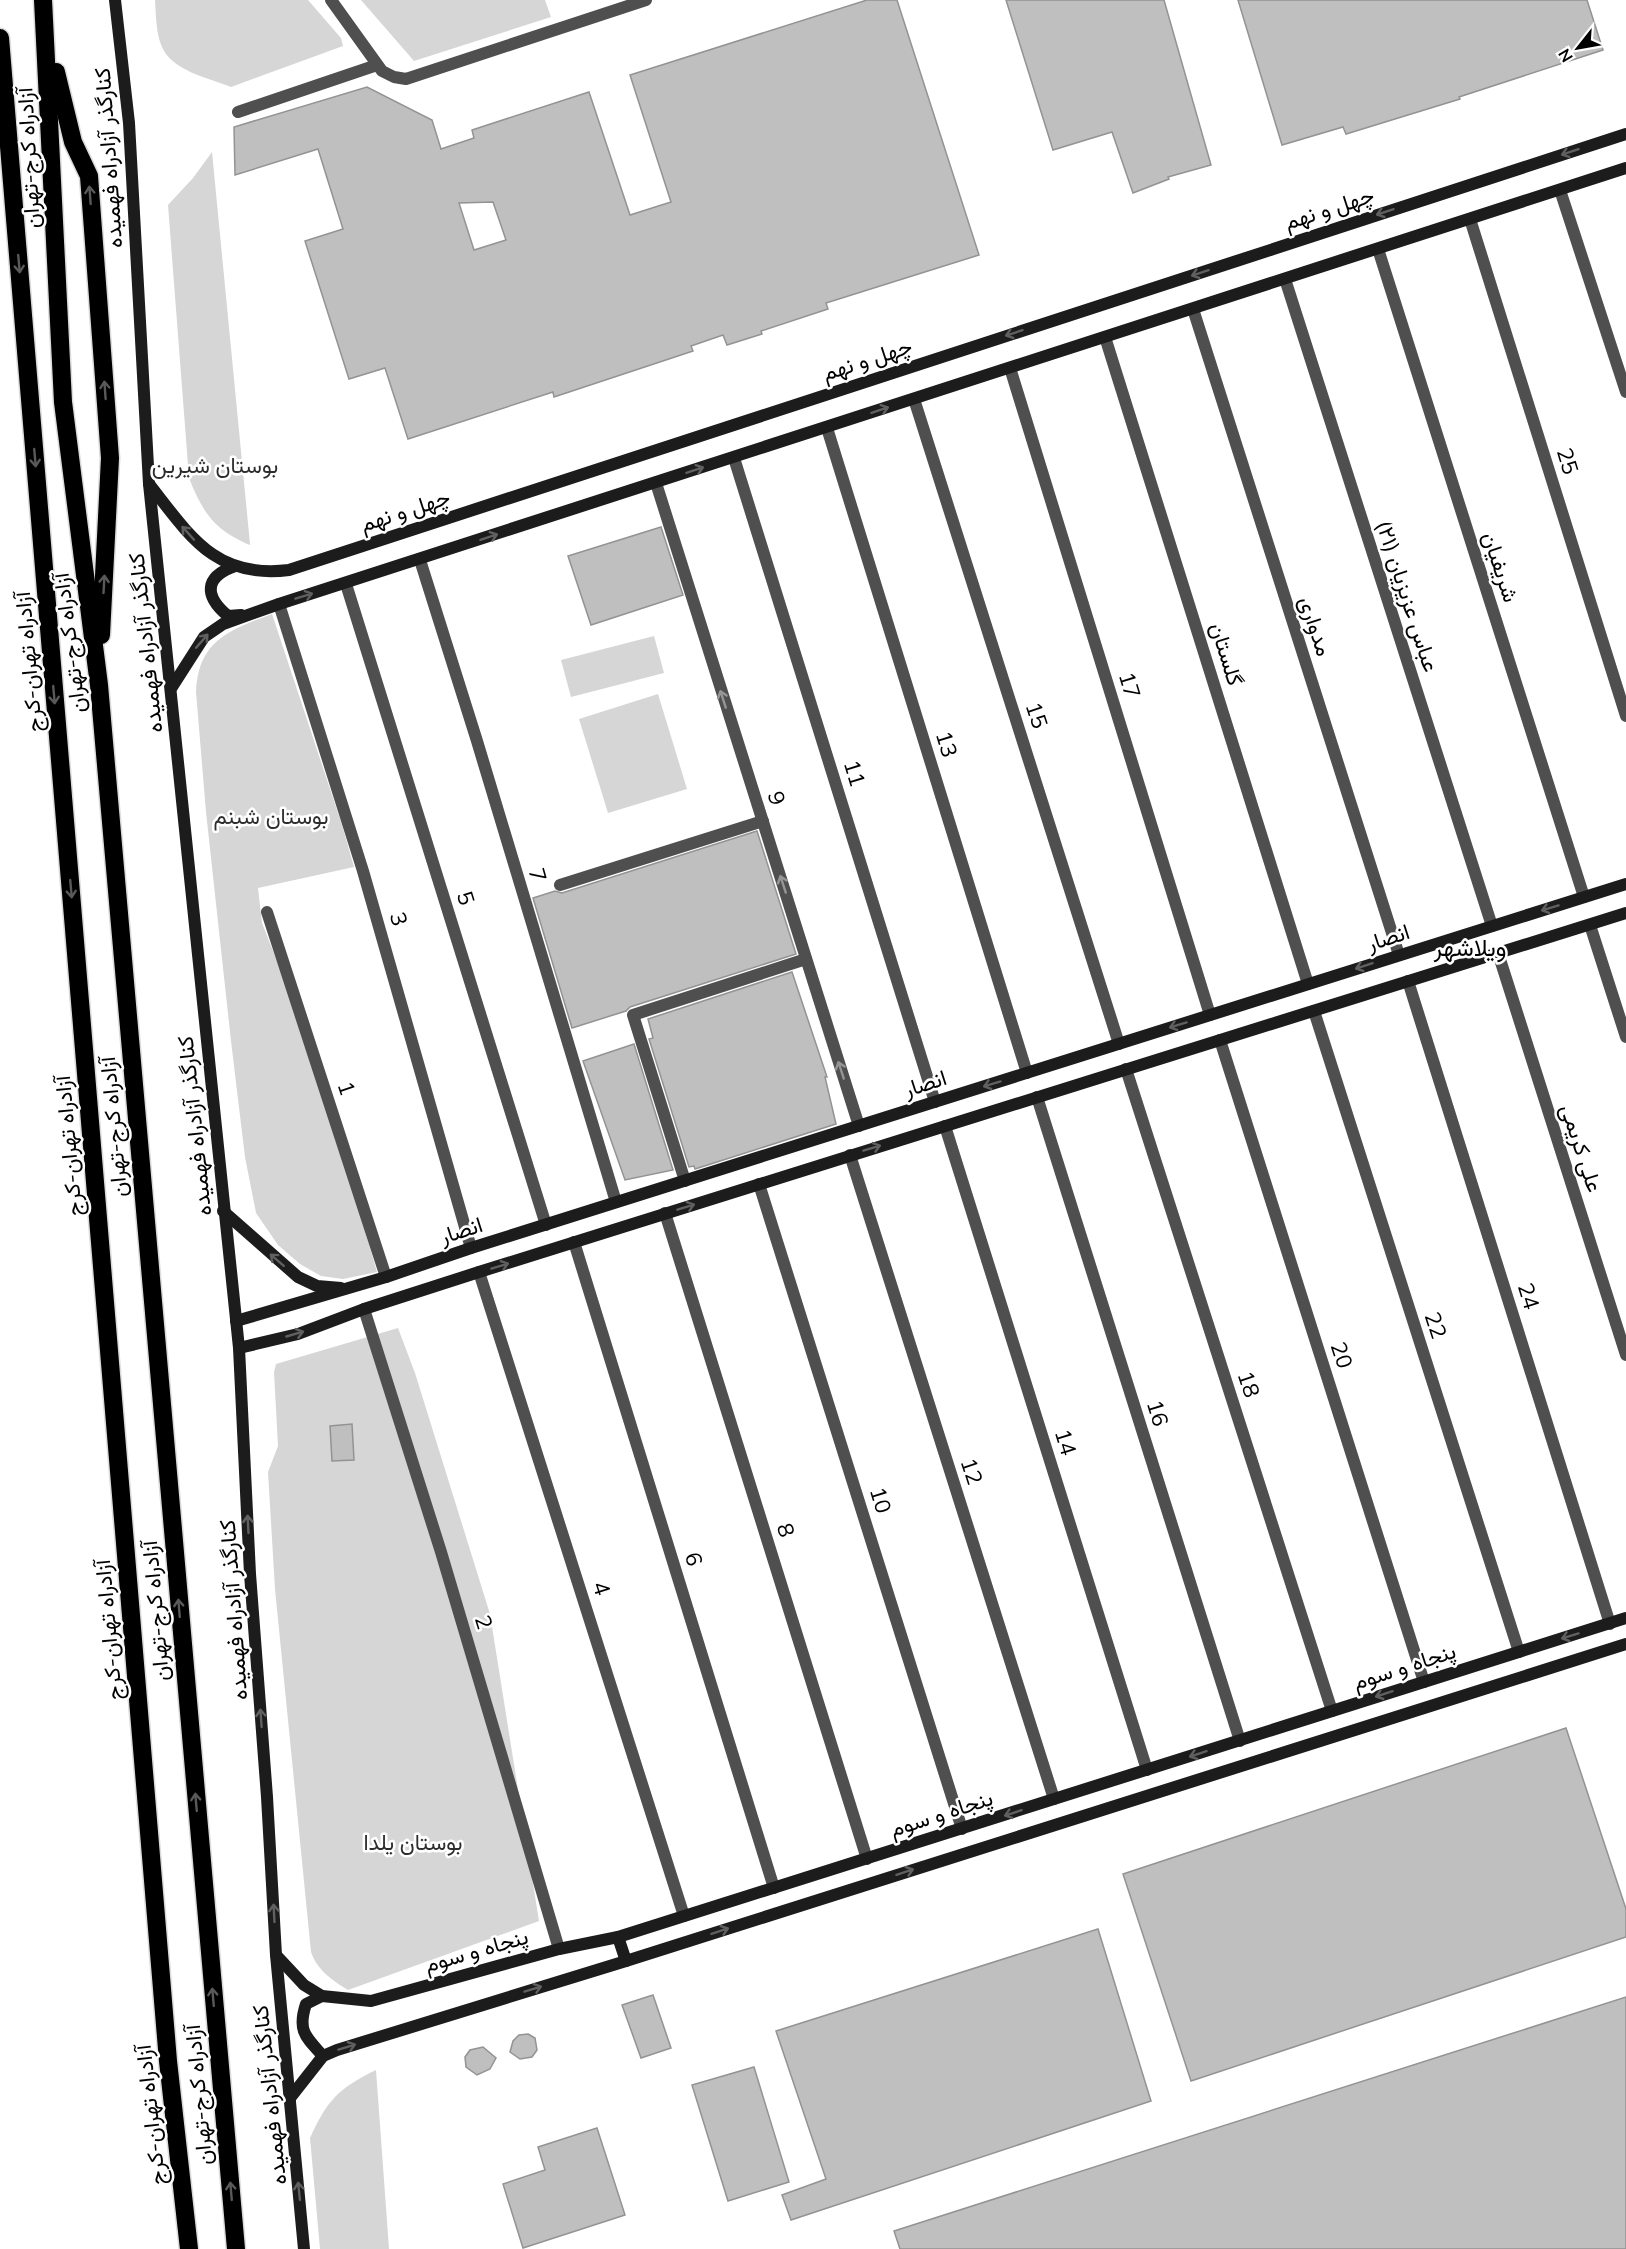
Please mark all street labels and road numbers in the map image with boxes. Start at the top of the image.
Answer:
street label: کنارگذر آزادراه فهمیده [88,67,128,249]
street label: آزادراه کرج-تهران [10,85,47,229]
street label: چهل و نهم [1281,180,1378,237]
street label: چهل و نهم [819,331,916,388]
street label: 25 [1551,444,1585,478]
street label: چهل و نهم [357,482,454,539]
street label: عباس عزیزیان (۲۱) [1370,517,1446,675]
street label: شریفیان [1477,528,1525,606]
street label: کنارگذر آزادراه فهمیده [122,552,168,734]
street label: آزادراه کرج-تهران [46,569,92,715]
street label: آزادراه تهران-کرج [8,589,49,733]
street label: مدواری [1293,592,1339,660]
street label: گلستان [1204,619,1250,689]
street label: 17 [1113,668,1147,702]
street label: 15 [1020,698,1054,732]
street label: 13 [930,727,964,761]
street label: 11 [838,756,872,790]
street label: 9 [762,787,792,809]
street label: 7 [523,865,553,885]
street label: 5 [451,888,481,908]
street label: 3 [384,909,414,929]
street label: انصار [1362,917,1413,957]
street label: کنارگذر آزادراه فهمیده [171,1035,217,1217]
street label: آزادراه کرج-تهران [93,1054,134,1198]
street label: انصار [899,1063,950,1103]
street label: آزادراه تهران-کرج [48,1073,89,1217]
street label: 1 [332,1077,362,1099]
street label: علی کریمی [1555,1100,1609,1196]
street label: انصار [435,1210,486,1250]
street label: 24 [1512,1279,1546,1313]
street label: 22 [1419,1308,1453,1342]
street label: 20 [1325,1338,1359,1372]
street label: 18 [1232,1367,1266,1401]
street label: 16 [1141,1396,1175,1430]
street label: 14 [1049,1425,1083,1459]
street label: 12 [955,1454,989,1488]
street label: 10 [864,1483,898,1517]
street label: کنارگذر آزادراه فهمیده [213,1519,253,1701]
street label: 8 [771,1520,801,1540]
street label: آزادراه کرج-تهران [135,1538,176,1682]
street label: 6 [679,1549,709,1569]
street label: آزادراه تهران-کرج [88,1557,129,1701]
street label: 4 [587,1577,617,1599]
street label: 2 [469,1612,499,1632]
street label: پنجاه و سوم [1349,1636,1459,1697]
street label: پنجاه و سوم [886,1783,996,1844]
street label: پنجاه و سوم [421,1922,531,1979]
street label: کنارگذر آزادراه فهمیده [246,2004,292,2186]
street label: آزادراه کرج-تهران [178,2022,219,2166]
street label: آزادراه تهران-کرج [129,2041,172,2187]

